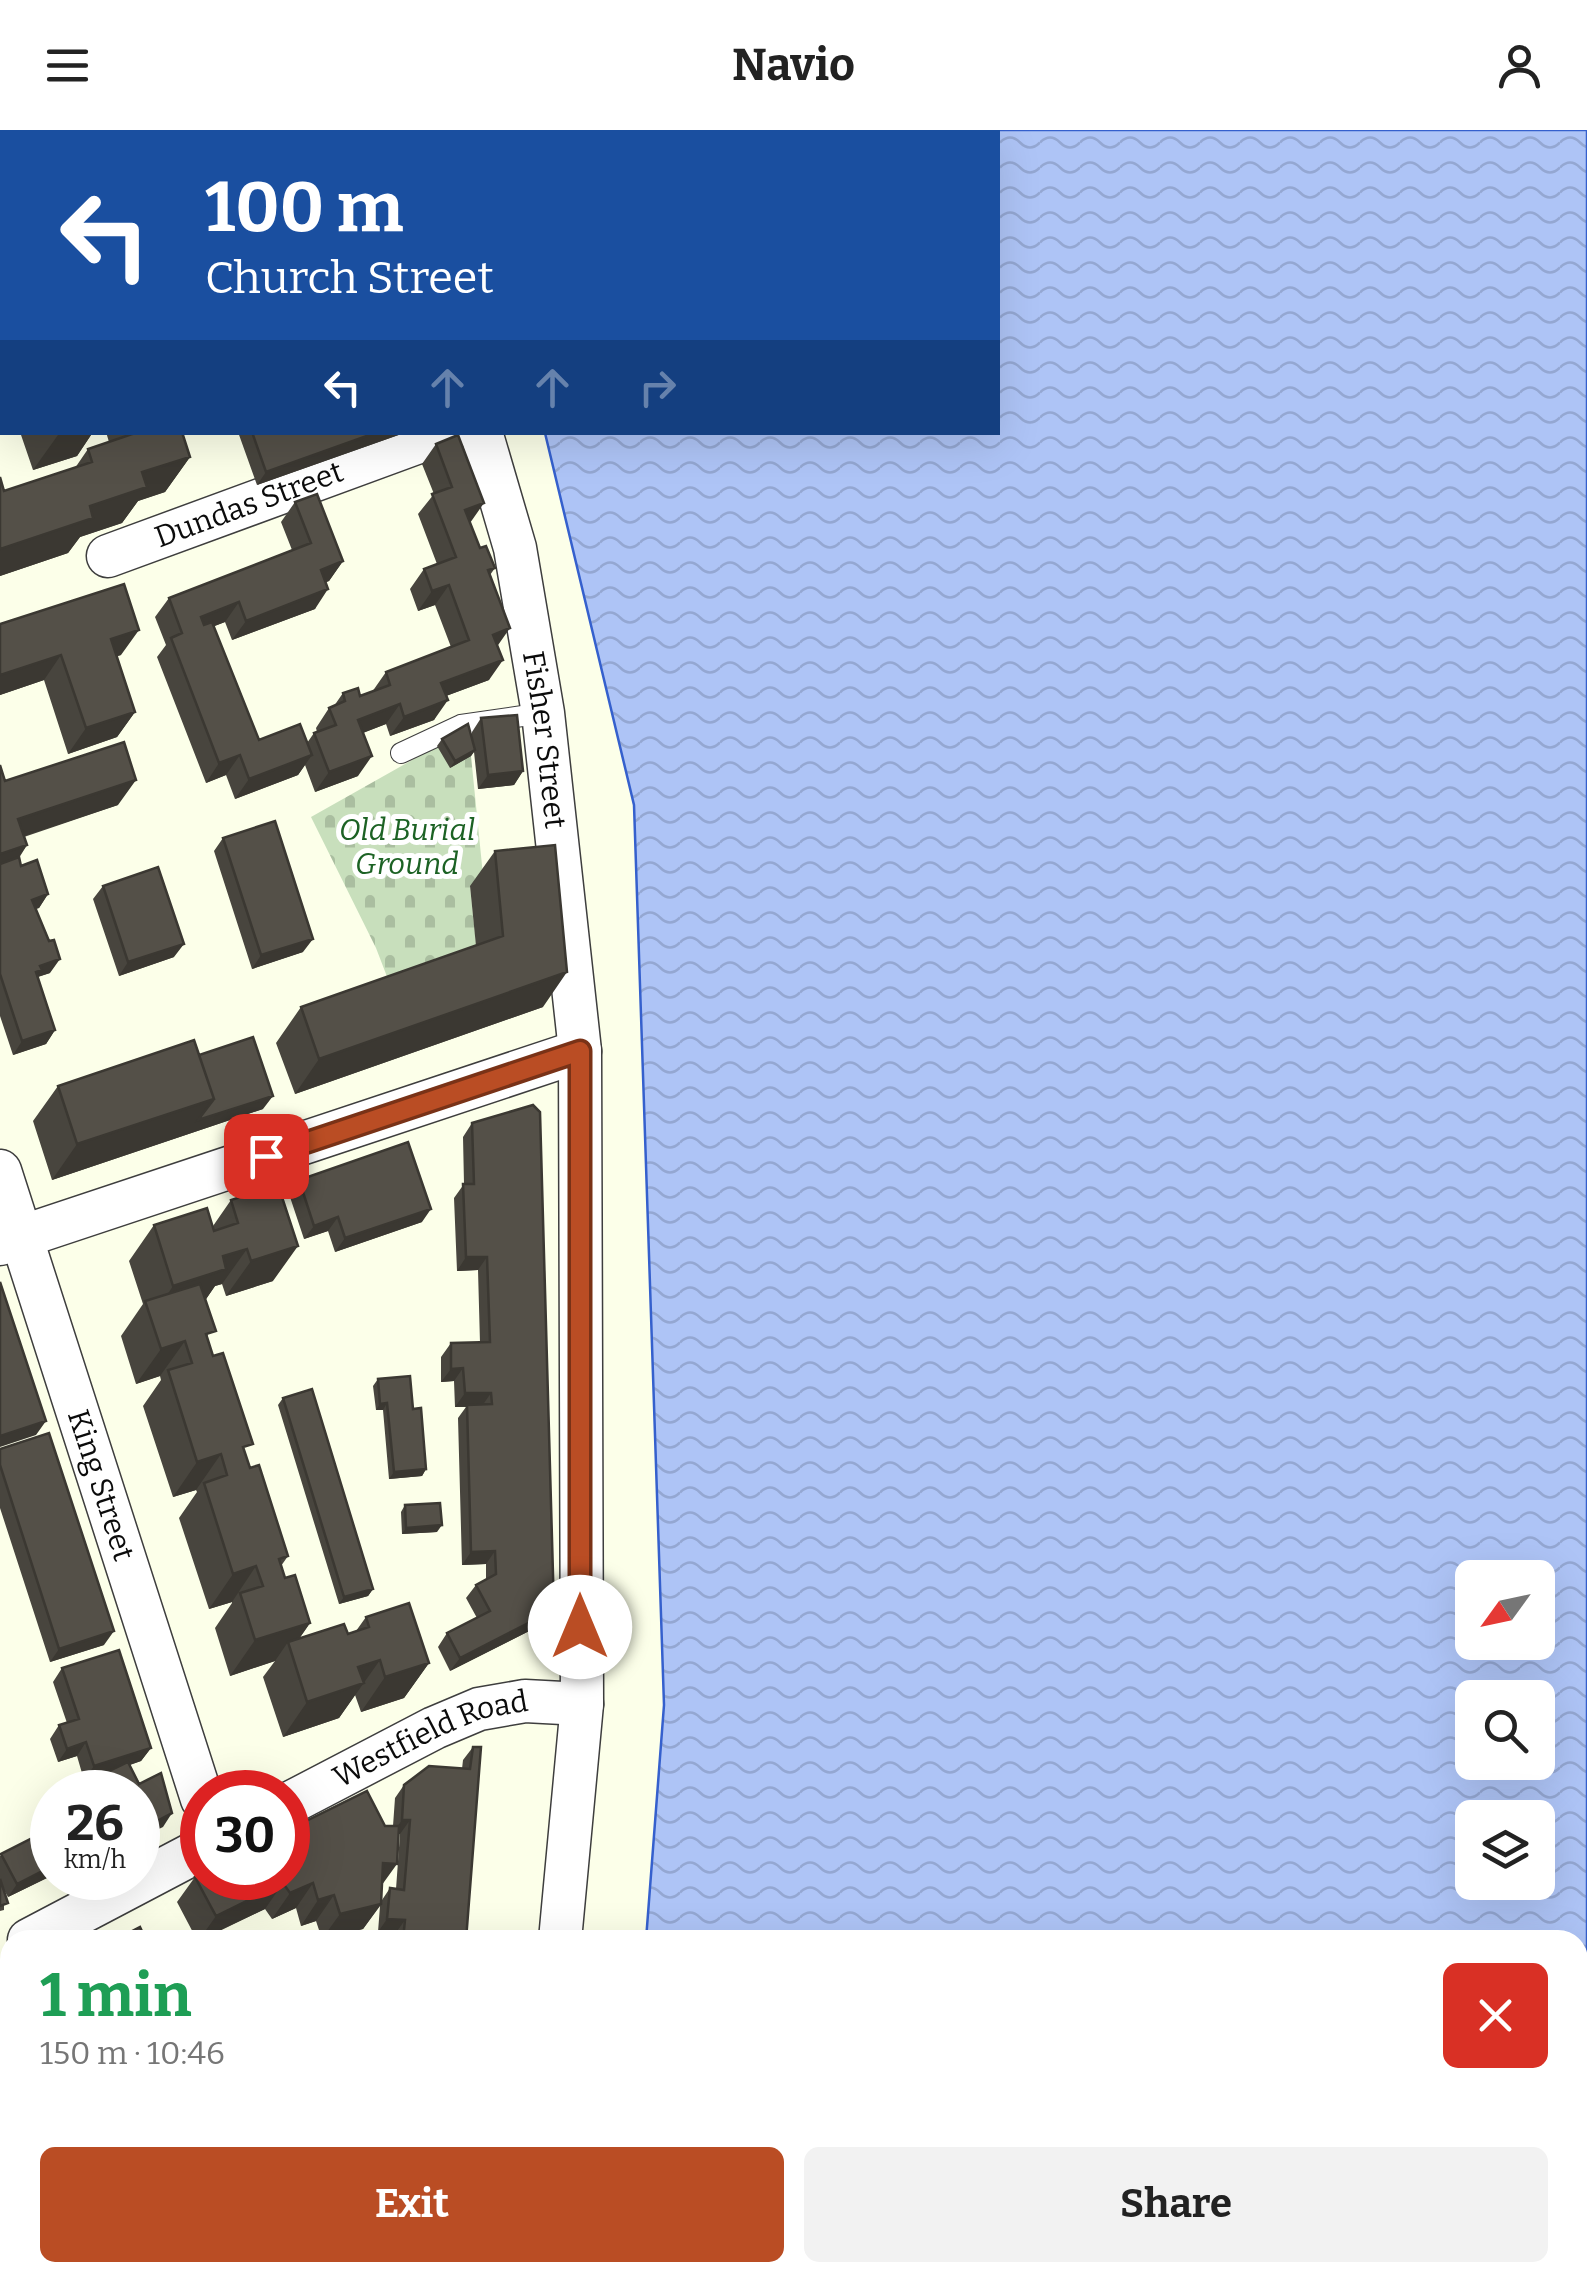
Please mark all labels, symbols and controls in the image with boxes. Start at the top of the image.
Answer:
icon: menu [40,38,95,93]
text: Navio [732,38,855,92]
icon: person [1492,38,1547,93]
text: 100 m [205,166,404,250]
icon: left [40,170,170,300]
text: Church Street [205,251,494,305]
icon: left [315,360,370,415]
icon: ahead [420,360,475,415]
icon: ahead [525,360,580,415]
icon: right [630,360,685,415]
street label: Dundas Street [150,453,348,555]
street label: Fisher Street [515,648,574,831]
park label: Old Burial Ground [339,812,475,882]
pin [224,1114,309,1199]
icon: arrive [239,1129,294,1184]
street label: King Street [60,1405,142,1565]
north arrow [1455,1560,1555,1660]
map controls [1455,1560,1555,1900]
position arrow [528,1575,632,1679]
button: search [1455,1680,1555,1780]
street label: Westfield Road [327,1683,531,1795]
speed limit sign: 30 [180,1770,310,1900]
text: 26 [66,1793,124,1853]
button: layers [1455,1800,1555,1900]
text: km/h [64,1845,126,1875]
text: 1 min [40,1960,192,2032]
button: close [1443,1963,1548,2068]
text: 150 m · 10:46 [40,2034,225,2072]
button: Exit [40,2147,784,2262]
button: Share [804,2147,1548,2262]

